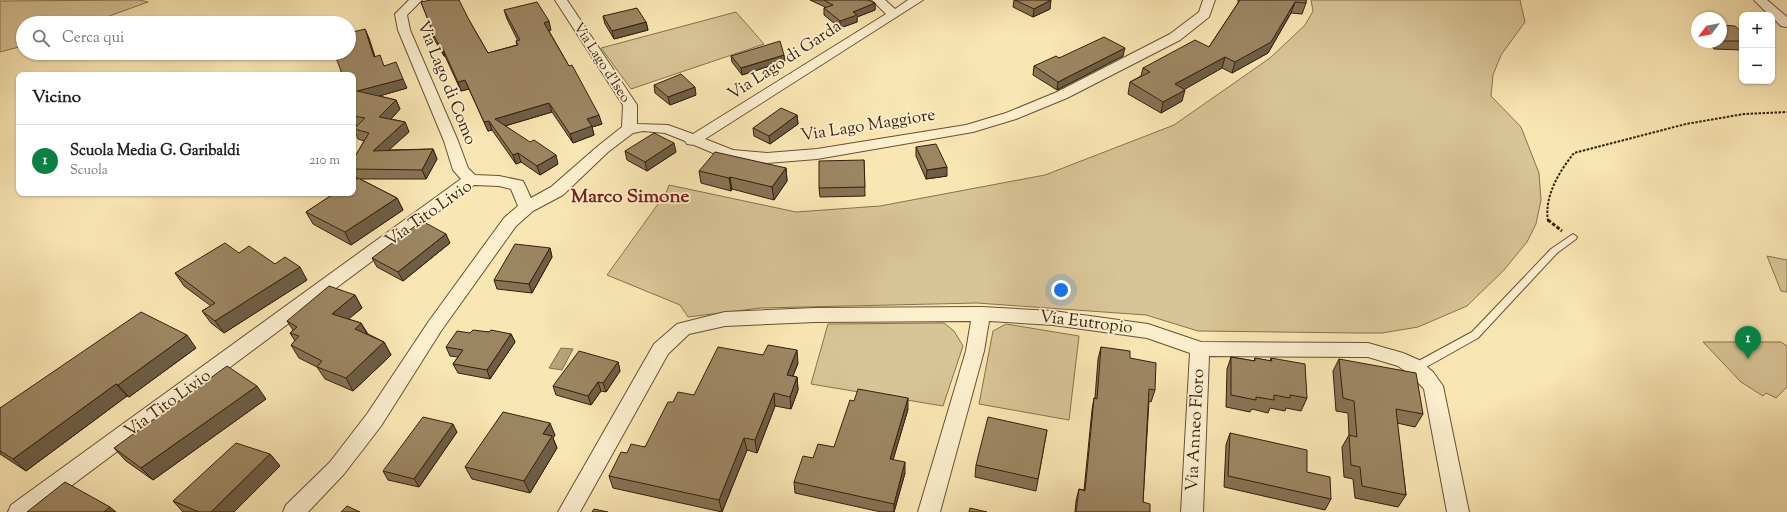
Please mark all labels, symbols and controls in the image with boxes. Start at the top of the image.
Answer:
north arrow [1691,12,1727,48]
map controls [1739,12,1775,84]
button: + [1739,12,1775,48]
street label: Via Lago di Garda [723,15,847,107]
search box [16,16,356,60]
street label: Via Lago di Como [410,17,482,149]
street label: Via Lago d'Iseo [568,19,635,107]
icon: search [30,27,52,49]
text: Cerca qui [62,28,124,49]
button: − [1739,48,1775,84]
text: Vicino [32,86,81,110]
street label: Via Lago Maggiore [799,103,937,148]
text: Scuola Media G. Garibaldi [70,141,240,162]
text: 1 [43,152,47,170]
text: 210 m [309,152,340,170]
text: Scuola [70,162,108,180]
street label: Via Tito Livio [381,175,477,253]
district label: Marco Simone [571,184,689,211]
your location [1051,280,1071,300]
street label: Via Eutropio [1038,305,1134,341]
pin: 1 [1735,326,1761,359]
street label: Via Tito Livio [120,364,216,444]
street label: Via Anneo Floro [1181,368,1211,492]

